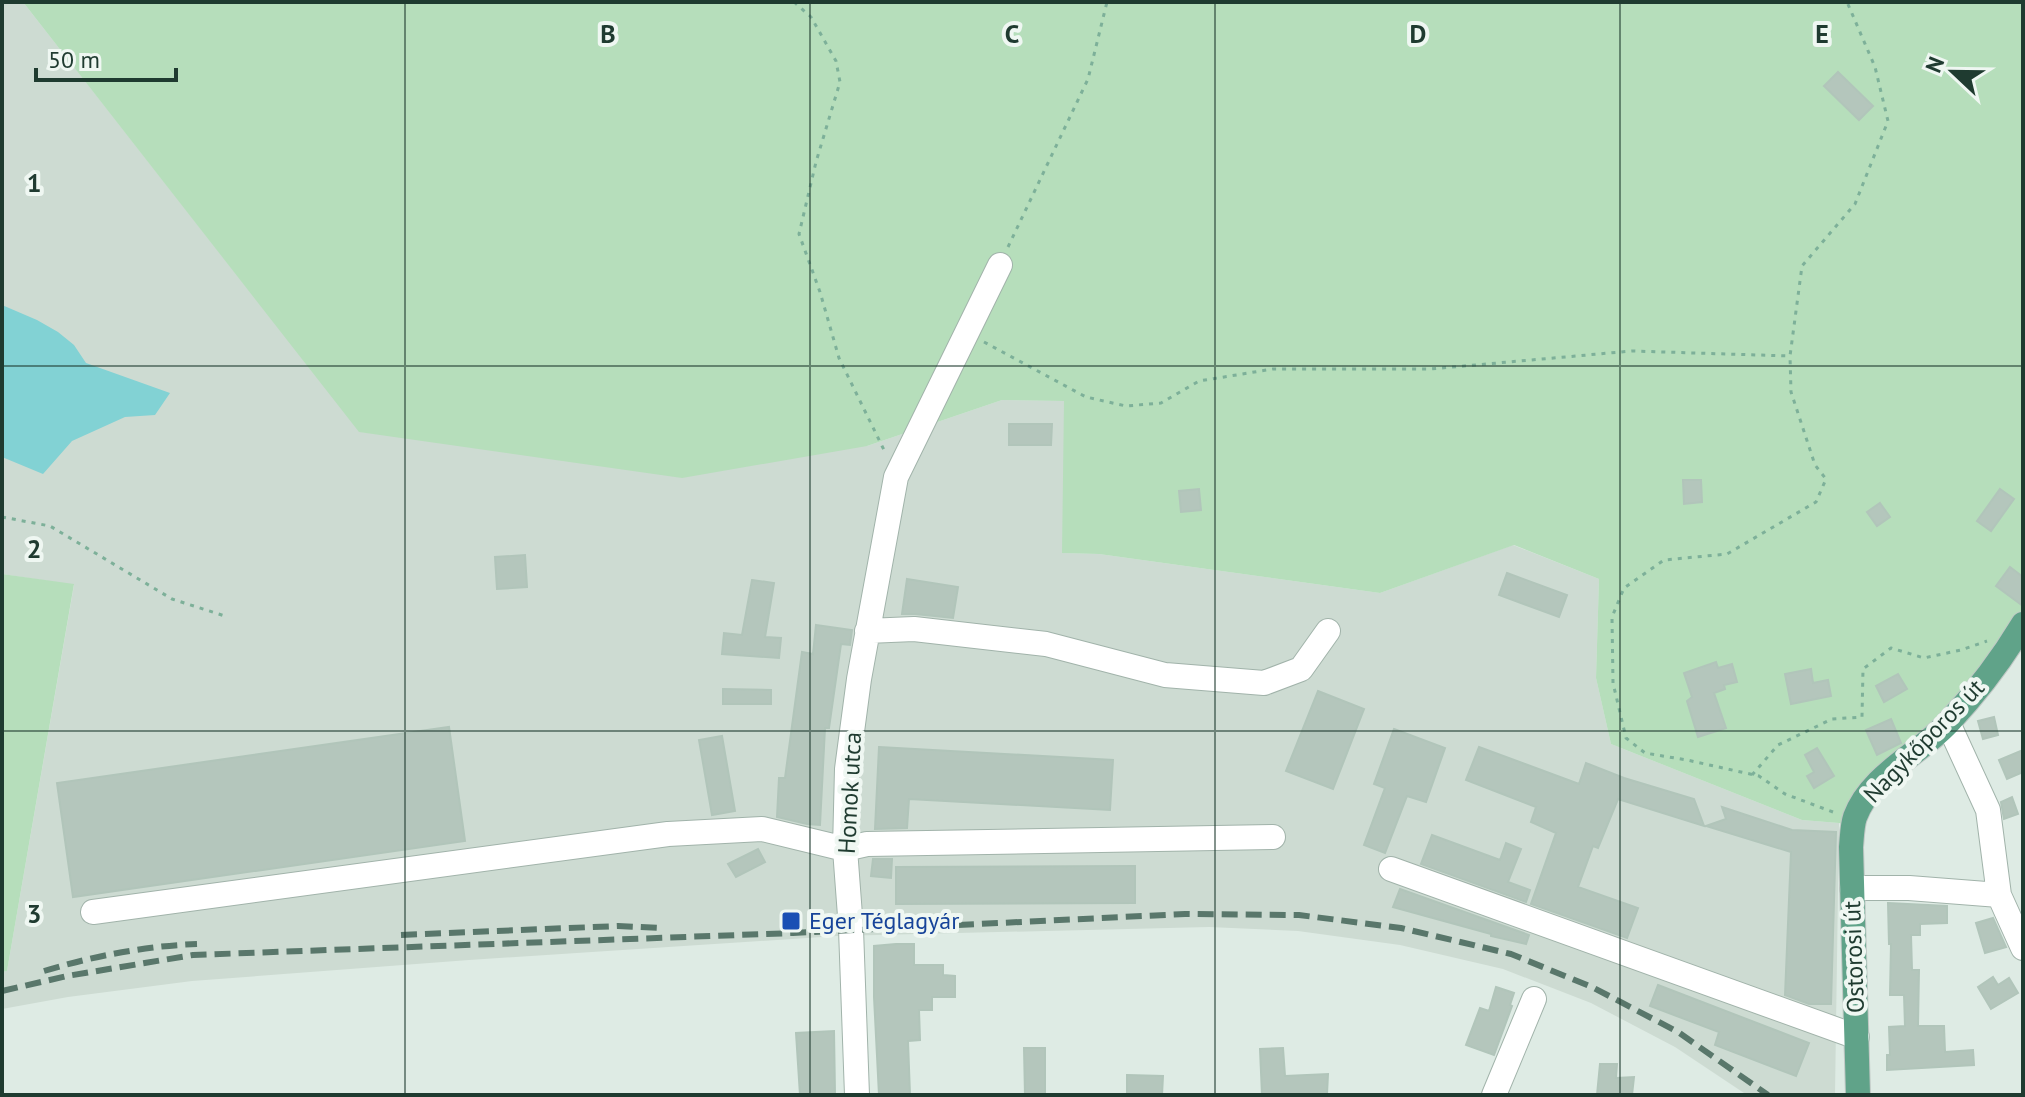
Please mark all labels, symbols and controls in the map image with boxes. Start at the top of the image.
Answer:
text: B [600,17,616,50]
text: C [1005,17,1019,50]
text: D [1410,17,1426,50]
text: E [1815,17,1829,50]
scale bar [36,32,176,82]
north arrow [1913,32,1993,112]
text: 50 m [48,44,100,75]
text: N [1919,53,1950,76]
text: 1 [27,166,41,199]
text: 2 [27,532,41,565]
street label: Nagykőporos út [1857,672,1991,809]
street label: Homok utca [831,731,868,855]
text: 3 [27,897,41,930]
street label: Ostorosi út [1836,900,1871,1014]
place label: Eger Téglagyár [809,905,959,936]
marker: Eger Téglagyár [780,910,802,932]

